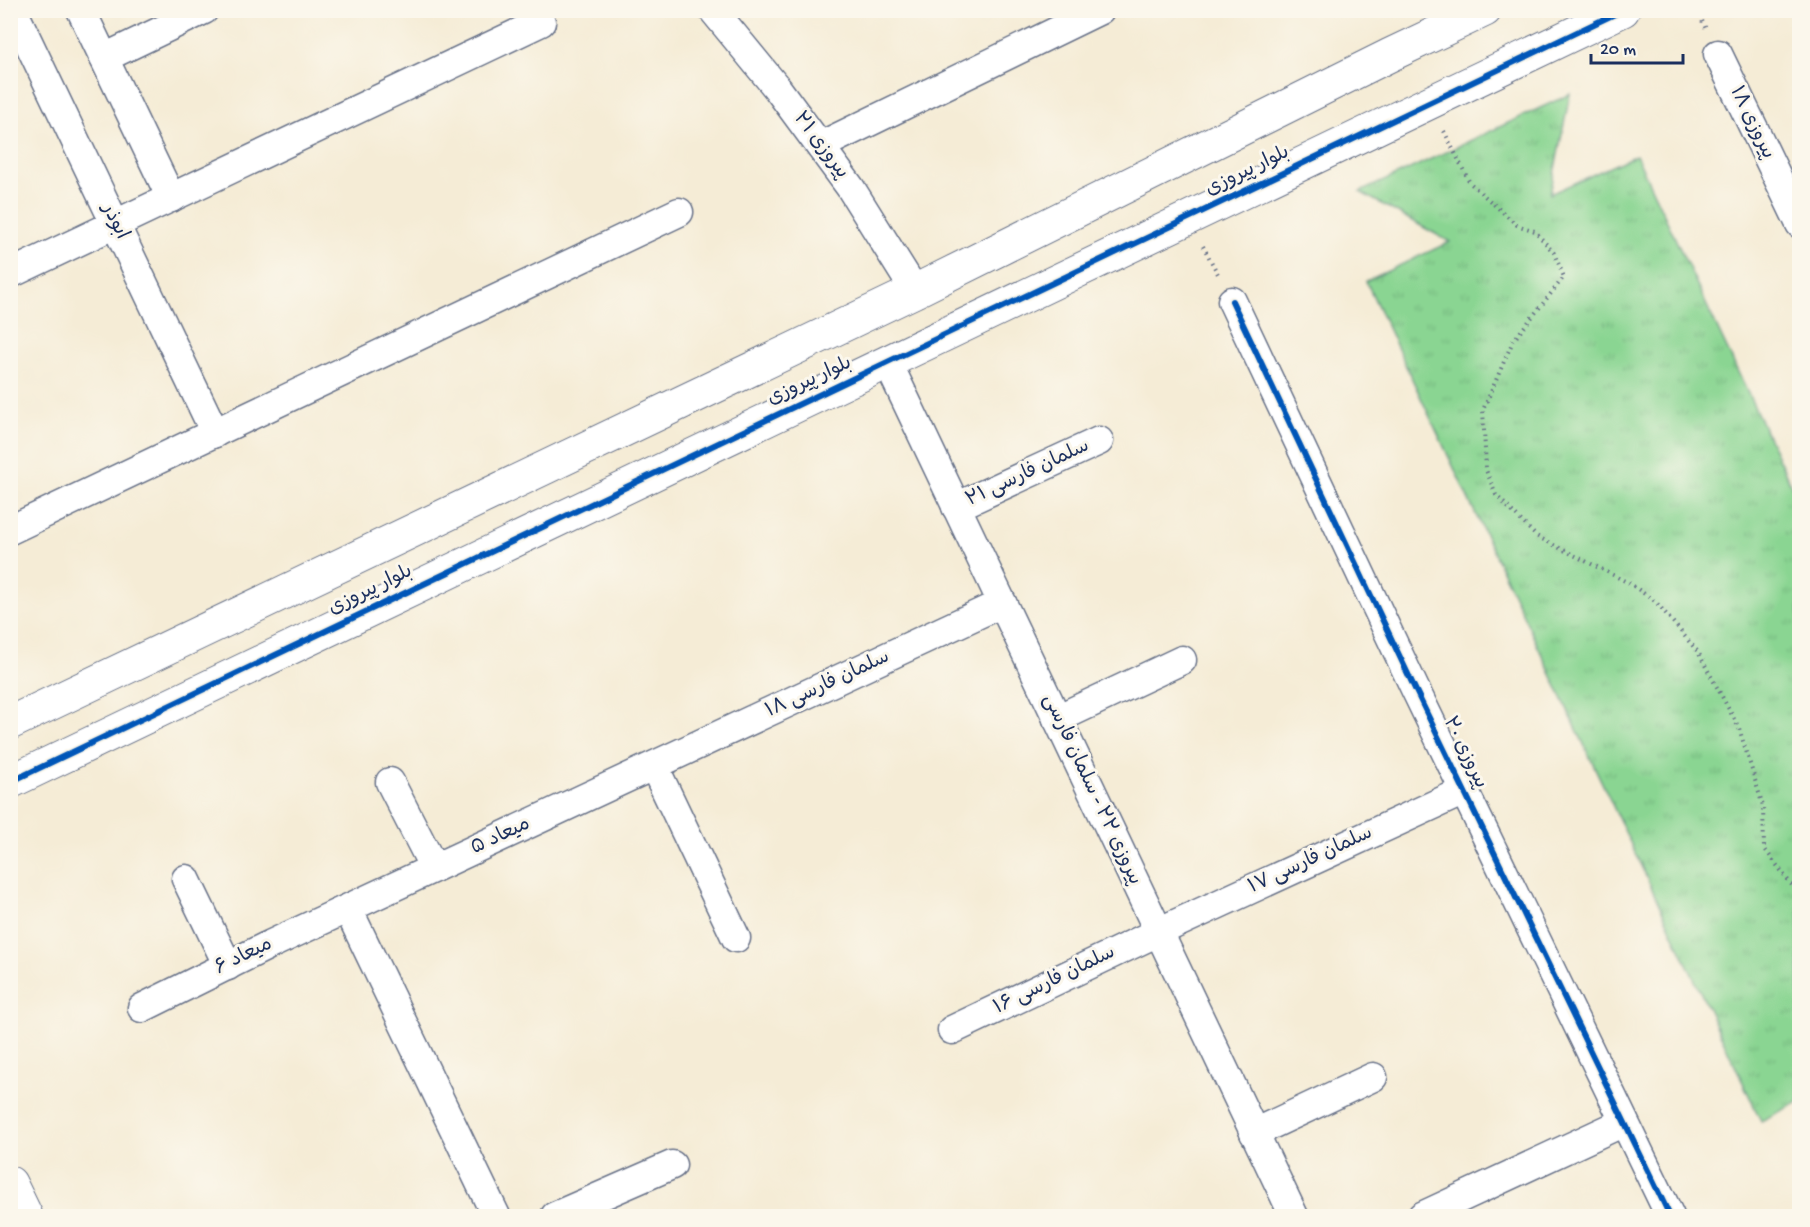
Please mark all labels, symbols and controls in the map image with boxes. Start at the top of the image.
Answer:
scale bar [1591,27,1682,65]
text: 20 m [1600,40,1636,61]
street label: پیروزی ۱۸ [1724,83,1778,163]
street label: پیروزی ۲۱ [787,108,853,184]
street label: بلوار پیروزی [1202,141,1294,202]
street label: ابوذر [95,198,133,244]
street label: بلوار پیروزی [764,352,856,412]
street label: سلمان فارسی ۲۱ [962,434,1093,513]
street label: بلوار پیروزی [325,560,417,621]
street label: سلمان فارسی ۱۸ [762,645,894,724]
street label: پیروزی ۲۲ - سلمان فارسی [1037,690,1146,889]
street label: پیروزی ۲۰ [1437,713,1491,793]
street label: میعاد ۵ [467,812,534,861]
street label: سلمان فارسی ۱۷ [1245,821,1377,900]
street label: میعاد ۶ [211,932,276,981]
street label: سلمان فارسی ۱۶ [990,941,1120,1020]

